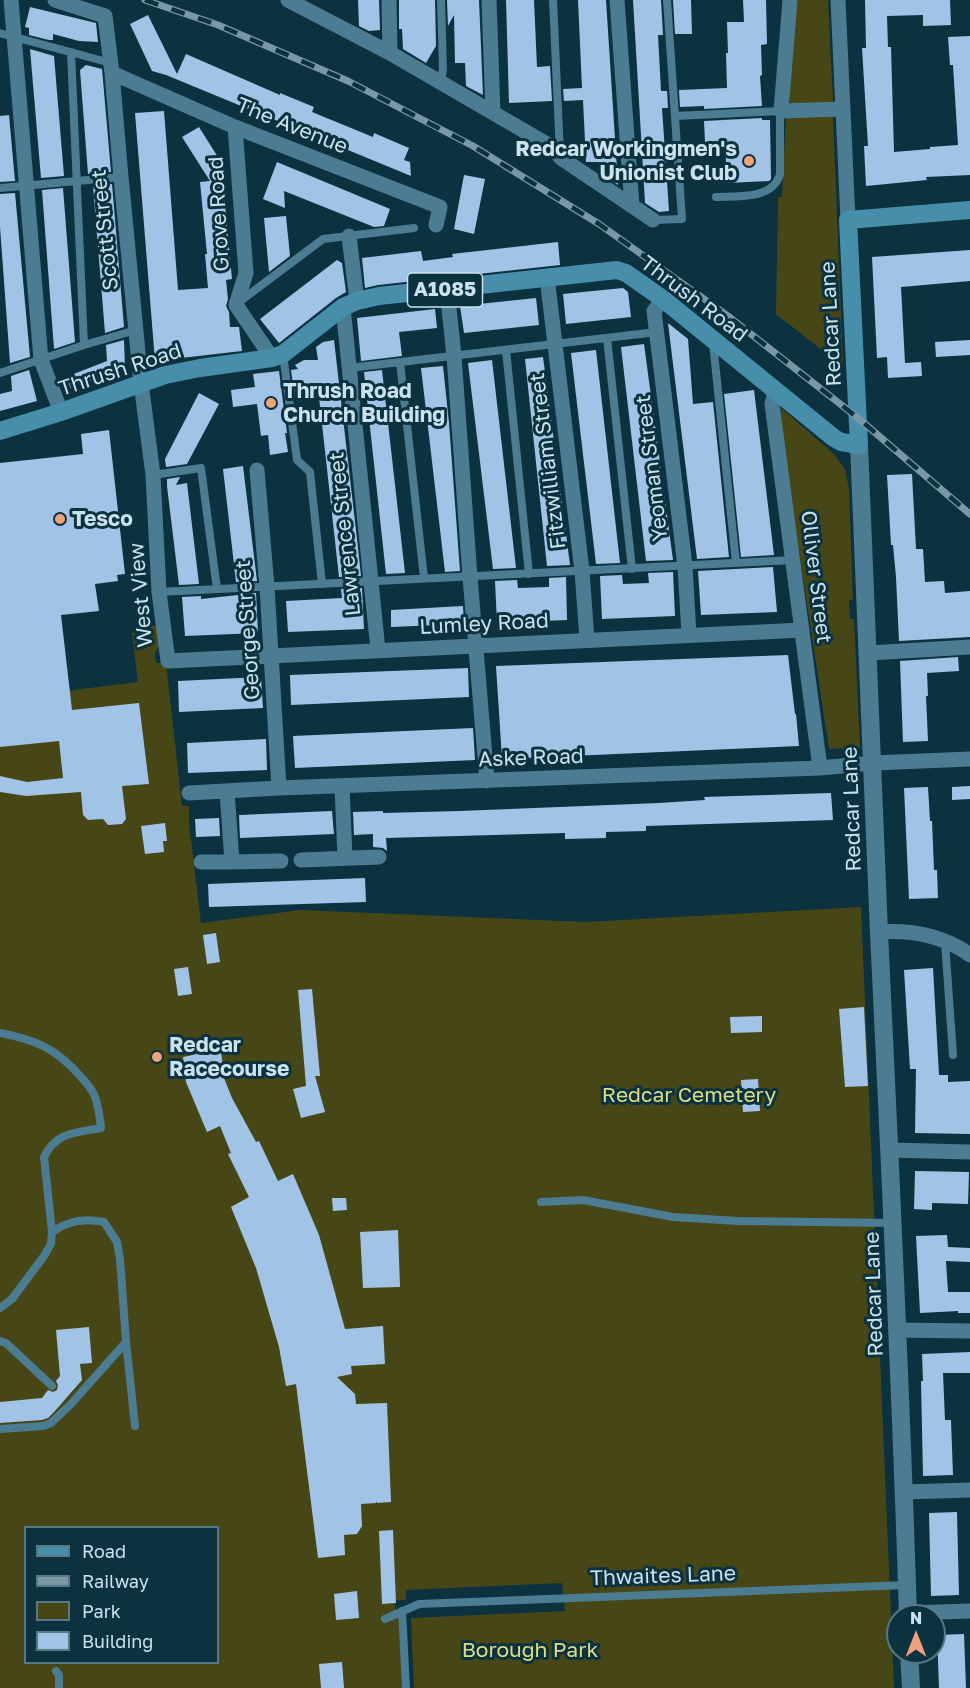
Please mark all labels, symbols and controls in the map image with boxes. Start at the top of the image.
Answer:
street label: The Avenue [233,92,351,160]
place label: Redcar Workingmen's Unionist Club [515,136,737,186]
marker: Redcar Workingmen's Unionist Club [742,154,756,168]
street label: Grove Road [203,156,235,272]
street label: Scott Street [86,168,124,292]
street label: Thrush Road [635,251,753,347]
street label: Redcar Lane [815,261,847,387]
road number: A1085 [408,273,482,307]
street label: Thrush Road [55,338,185,402]
street label: Fitzwilliam Street [525,371,571,551]
place label: Thrush Road Church Building [283,378,445,428]
street label: Yeoman Street [631,393,673,543]
marker: Thrush Road Church Building [264,396,278,410]
street label: Lawrence Street [324,451,366,617]
place label: Tesco [72,506,133,532]
street label: Olliver Street [795,509,837,645]
marker: Tesco [53,512,67,526]
street label: West View [124,542,158,648]
street label: George Street [231,559,265,701]
street label: Lumley Road [419,608,549,640]
street label: Aske Road [478,744,584,772]
street label: Redcar Lane [837,746,867,872]
place label: Redcar Racecourse [169,1032,289,1082]
marker: Redcar Racecourse [150,1050,164,1064]
park label: Redcar Cemetery [602,1082,776,1108]
street label: Redcar Lane [859,1231,889,1357]
legend [24,1526,219,1664]
text: Road [82,1540,126,1562]
street label: Thwaites Lane [590,1561,736,1591]
text: Railway [82,1570,149,1592]
text: Park [82,1600,121,1622]
north arrow [886,1604,946,1664]
text: N [910,1608,922,1628]
text: Building [82,1630,153,1652]
park label: Borough Park [462,1637,598,1663]

